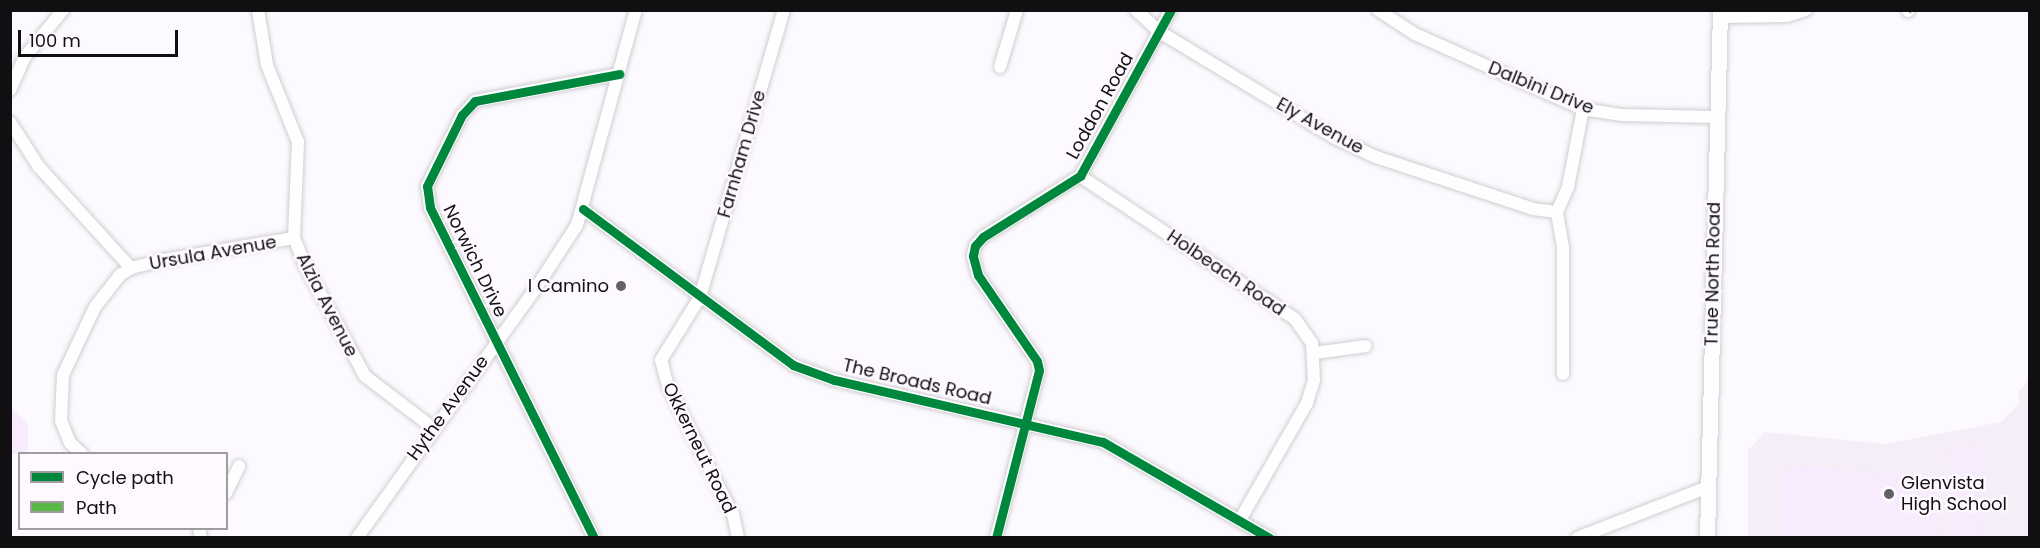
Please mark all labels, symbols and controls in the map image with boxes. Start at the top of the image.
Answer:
scale bar [21,18,182,56]
text: 100 m [29,28,81,53]
street label: Loddon Road [1062,49,1138,163]
street label: Dalbini Drive [1485,57,1597,119]
street label: Farnham Drive [713,88,771,220]
street label: Ely Avenue [1273,93,1367,159]
street label: Norwich Drive [438,201,512,321]
street label: True North Road [1701,202,1725,346]
street label: Holbeach Road [1163,225,1289,321]
street label: Ursula Avenue [148,231,278,275]
street label: Alzia Avenue [292,249,362,361]
place label: I Camino [528,275,609,297]
marker: I Camino [614,279,628,293]
street label: Hythe Avenue [403,351,493,465]
street label: The Broads Road [841,354,993,410]
street label: Okkerneut Road [658,379,740,517]
legend [18,452,228,530]
text: Cycle path [76,465,174,490]
place label: Glenvista High School [1901,473,2007,516]
marker: Glenvista High School [1882,487,1896,501]
text: Path [76,495,117,520]

